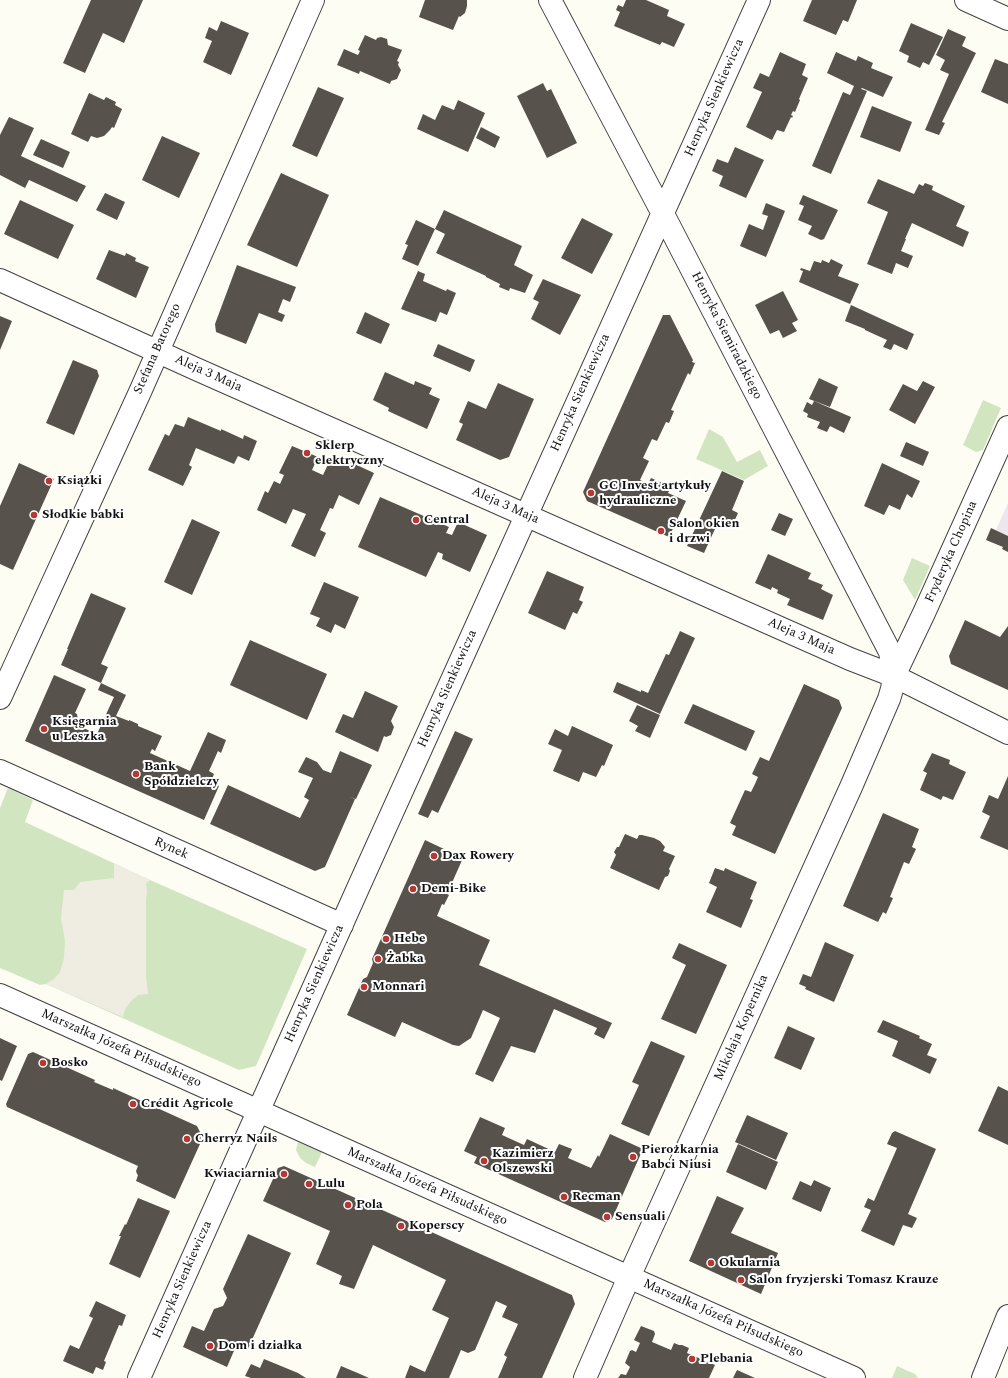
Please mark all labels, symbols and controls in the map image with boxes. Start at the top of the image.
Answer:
street label: Henryka Sienkiewicza [682,37,748,159]
street label: Henryka Siemiradzkiego [687,270,765,402]
street label: Stefana Batorego [131,301,185,397]
street label: Henryka Sienkiewicza [548,332,614,454]
street label: Aleja 3 Maja [172,352,244,396]
place label: Sklerp elektryczny [315,438,384,469]
marker: Sklerp elektryczny [302,448,312,458]
place label: Książki [57,473,102,489]
marker: Książki [44,476,54,486]
place label: GC Invest artykuły hydrauliczne [599,478,711,509]
street label: Aleja 3 Maja [469,484,541,528]
marker: GC Invest artykuły hydrauliczne [586,488,596,498]
street label: Fryderyka Chopina [923,499,981,605]
place label: Słodkie babki [42,507,124,523]
marker: Słodkie babki [29,510,39,520]
place label: Central [424,512,469,528]
marker: Central [411,515,421,525]
place label: Salon okien i drzwi [669,516,739,547]
marker: Salon okien i drzwi [656,526,666,536]
street label: Aleja 3 Maja [765,615,837,659]
street label: Henryka Sienkiewicza [415,628,481,750]
place label: Księgarnia u Leszka [52,714,117,745]
marker: Księgarnia u Leszka [39,724,49,734]
place label: Bank Spółdzielczy [144,759,219,790]
marker: Bank Spółdzielczy [131,769,141,779]
street label: Rynek [151,835,191,863]
place label: Dax Rowery [442,848,514,864]
marker: Dax Rowery [429,851,439,861]
place label: Demi-Bike [421,881,486,897]
marker: Demi-Bike [408,884,418,894]
street label: Henryka Sienkiewicza [282,923,348,1045]
place label: Hebe [394,931,425,947]
marker: Hebe [381,934,391,944]
place label: Żabka [386,951,424,967]
marker: Żabka [373,954,383,964]
street label: Mikołaja Kopernika [712,973,772,1083]
place label: Monnari [372,979,425,995]
marker: Monnari [359,982,369,992]
street label: Marszałka Józefa Piłsudskiego [38,1006,204,1092]
place label: Bosko [51,1055,88,1071]
marker: Bosko [38,1058,48,1068]
place label: Crédit Agricole [141,1096,233,1112]
marker: Crédit Agricole [128,1099,138,1109]
place label: Cherryz Nails [195,1131,277,1147]
marker: Cherryz Nails [182,1134,192,1144]
place label: Pierożkarnia Babci Niusi [641,1142,719,1173]
street label: Marszałka Józefa Piłsudskiego [344,1144,510,1230]
place label: Kazimierz Olszewski [492,1146,554,1177]
marker: Pierożkarnia Babci Niusi [628,1152,638,1162]
marker: Kazimierz Olszewski [479,1156,489,1166]
place label: Kwiaciarnia [204,1166,276,1182]
marker: Kwiaciarnia [279,1169,289,1179]
place label: Lulu [317,1176,345,1192]
marker: Lulu [304,1179,314,1189]
place label: Recman [572,1189,621,1205]
marker: Recman [559,1192,569,1202]
place label: Pola [356,1197,383,1213]
marker: Pola [343,1200,353,1210]
place label: Sensuali [615,1209,666,1225]
marker: Sensuali [602,1212,612,1222]
place label: Koperscy [409,1218,464,1234]
street label: Henryka Sienkiewicza [150,1219,216,1341]
marker: Koperscy [396,1221,406,1231]
place label: Okularnia [719,1255,780,1271]
marker: Okularnia [706,1258,716,1268]
place label: Salon fryzjerski Tomasz Krauze [749,1272,939,1288]
marker: Salon fryzjerski Tomasz Krauze [736,1275,746,1285]
street label: Marszałka Józefa Piłsudskiego [640,1276,806,1362]
place label: Dom i działka [218,1338,302,1354]
marker: Dom i działka [205,1341,215,1351]
place label: Plebania [700,1351,753,1367]
marker: Plebania [687,1354,697,1364]

